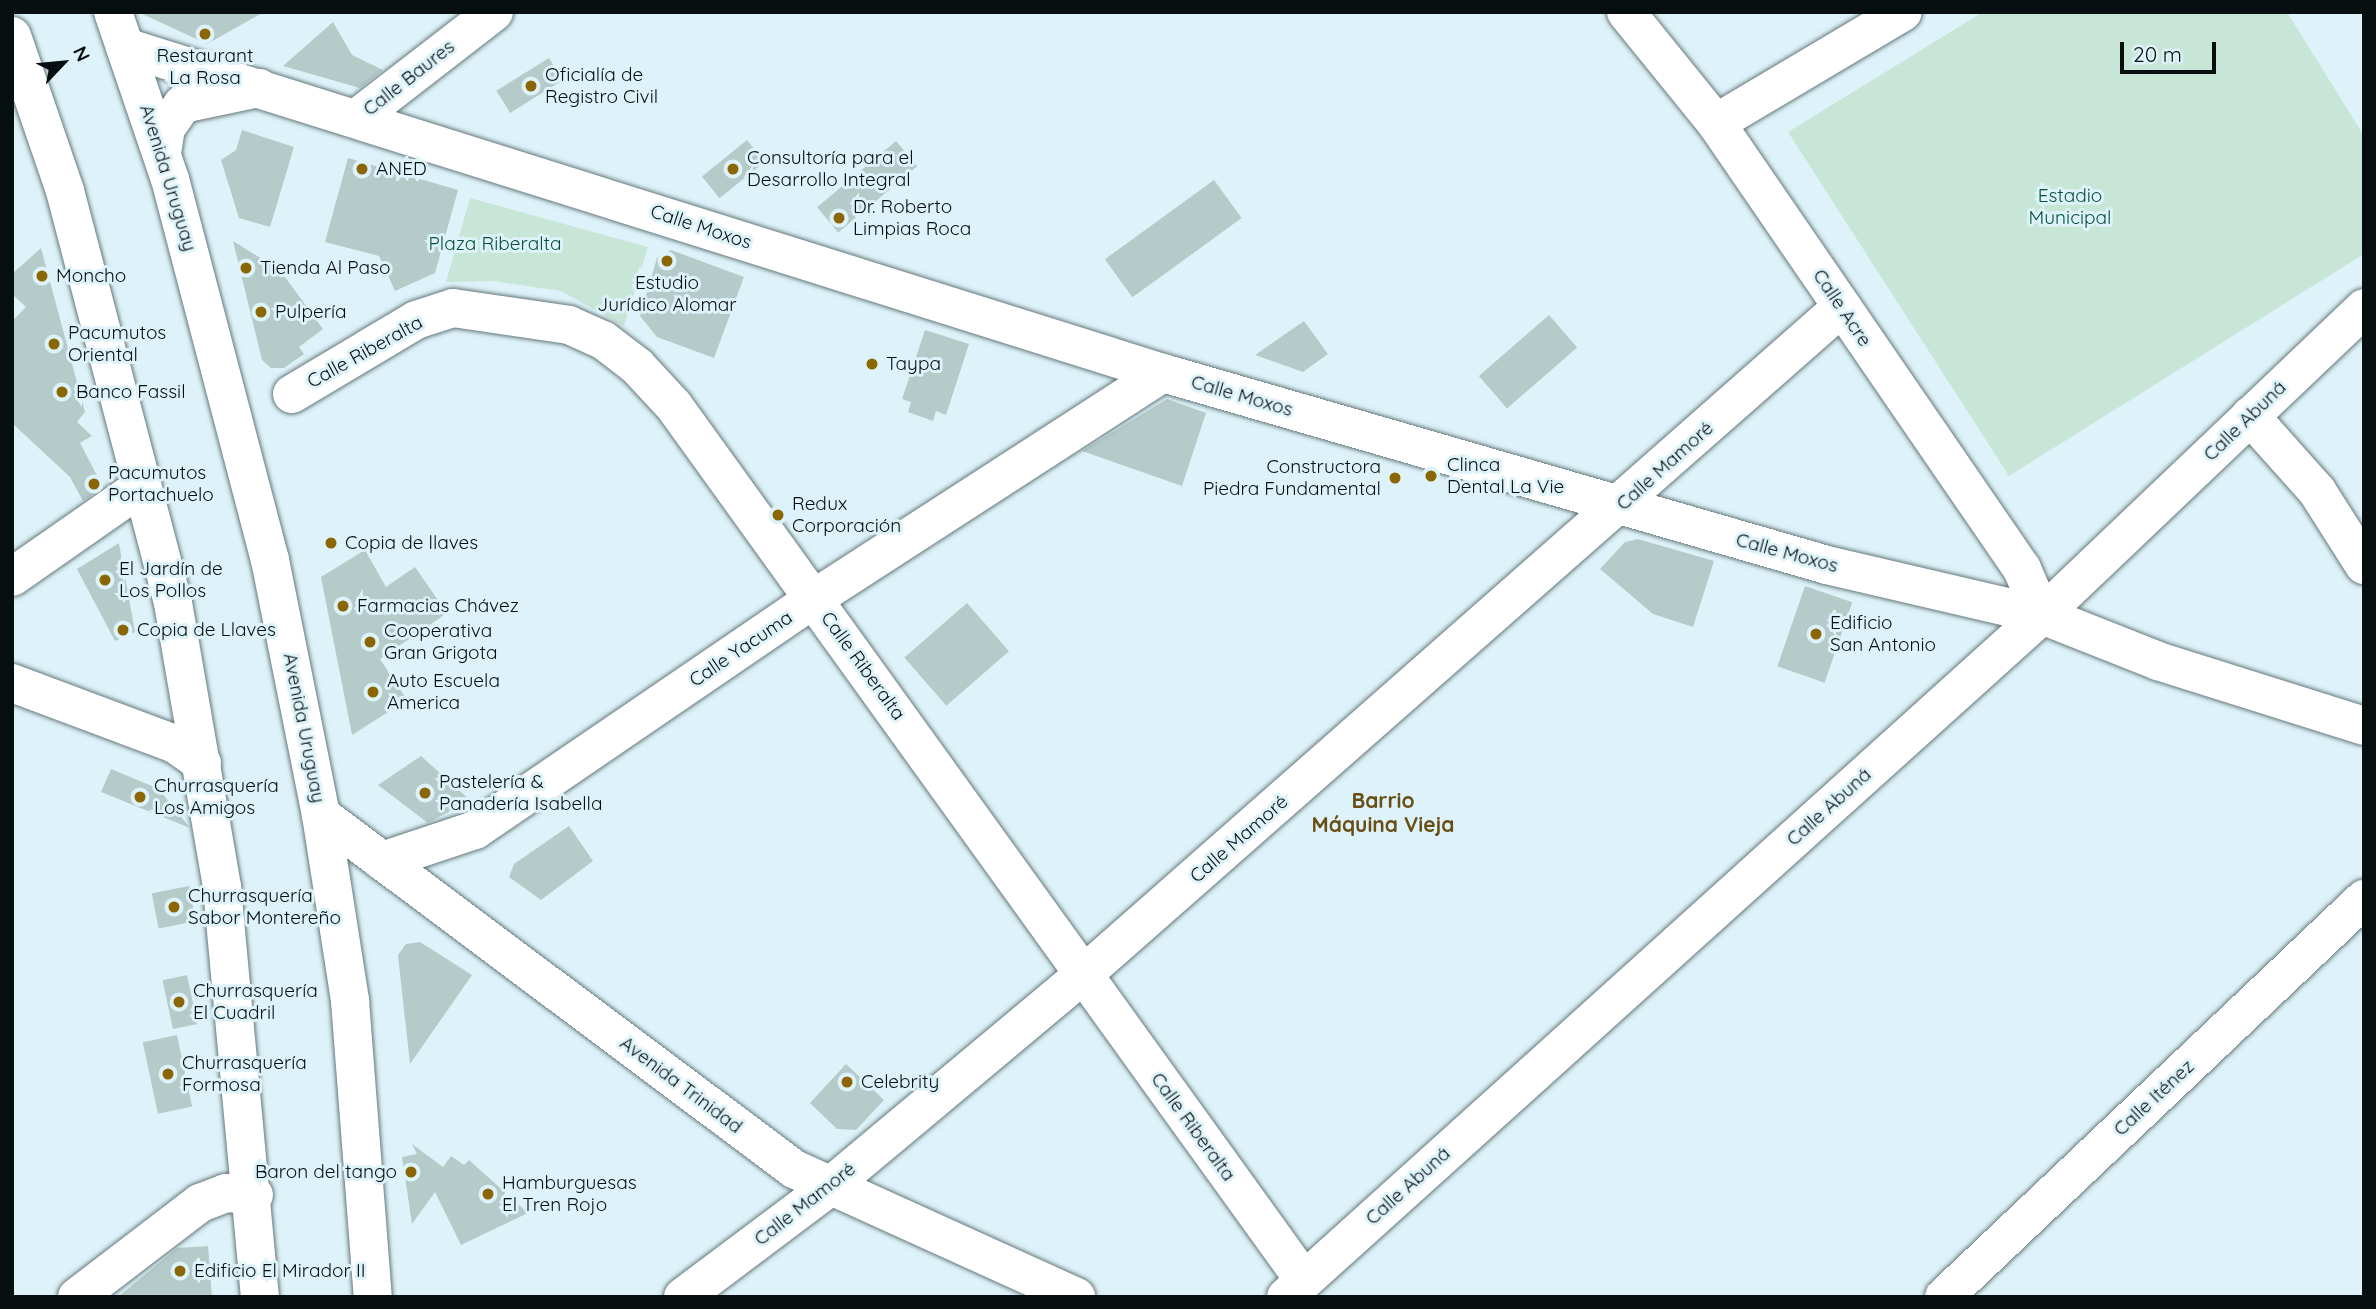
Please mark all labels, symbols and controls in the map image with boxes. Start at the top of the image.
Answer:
marker: Restaurant La Rosa [197,26,213,42]
north arrow [28,28,98,98]
scale bar [2124,28,2220,72]
street label: Calle Baures [359,35,459,121]
text: 20 m [2133,41,2182,67]
text: N [68,42,96,65]
place label: Restaurant La Rosa [157,45,253,89]
place label: Oficialía de Registro Civil [545,64,658,108]
marker: Oficialía de Registro Civil [523,78,539,94]
street label: Avenida Uruguay [135,102,201,254]
place label: Consultoría para el Desarrollo Integral [747,147,914,191]
place label: ANED [376,158,427,180]
marker: ANED [354,161,370,177]
marker: Consultoría para el Desarrollo Integral [725,161,741,177]
park label: Estadio Municipal [2029,185,2111,229]
place label: Dr. Roberto Limpias Roca [853,196,971,240]
street label: Calle Moxos [648,200,754,254]
marker: Dr. Roberto Limpias Roca [831,210,847,226]
park label: Plaza Riberalta [429,233,561,255]
marker: Estudio Jurídico Alomar [659,253,675,269]
place label: Tienda Al Paso [260,257,390,279]
marker: Tienda Al Paso [238,260,254,276]
place label: Moncho [56,265,126,287]
street label: Calle Acre [1808,265,1876,351]
marker: Moncho [34,268,50,284]
place label: Estudio Jurídico Alomar [597,272,737,316]
place label: Pulpería [275,301,347,323]
marker: Pulpería [253,304,269,320]
street label: Calle Riberalta [303,311,427,393]
place label: Pacumutos Oriental [68,322,166,366]
marker: Pacumutos Oriental [46,336,62,352]
place label: Taypa [886,353,941,375]
marker: Taypa [864,356,880,372]
street label: Calle Moxos [1189,371,1295,421]
street label: Calle Abuná [2199,376,2291,466]
place label: Banco Fassil [76,381,186,403]
marker: Banco Fassil [54,384,70,400]
street label: Calle Mamoré [1612,417,1718,515]
place label: Clinca Dental La Vie [1447,454,1564,498]
place label: Constructora Piedra Fundamental [1203,456,1381,500]
place label: Pacumutos Portachuelo [108,462,214,506]
marker: Clinca Dental La Vie [1421,466,1441,486]
marker: Constructora Piedra Fundamental [1387,470,1403,486]
marker: Pacumutos Portachuelo [86,476,102,492]
place label: Redux Corporación [792,493,901,537]
marker: Redux Corporación [770,507,786,523]
street label: Calle Moxos [1733,528,1841,578]
place label: Copia de llaves [345,532,478,554]
marker: Copia de llaves [323,535,339,551]
place label: El Jardín de Los Pollos [119,558,223,602]
marker: El Jardín de Los Pollos [97,572,113,588]
place label: Farmacias Chávez [357,595,519,617]
marker: Farmacias Chávez [335,598,351,614]
street label: Calle Yacuma [685,606,797,692]
street label: Calle Riberalta [816,607,910,725]
place label: Edificio San Antonio [1830,612,1936,656]
place label: Copia de Llaves [137,619,276,641]
place label: Cooperativa Gran Grigota [384,620,497,664]
marker: Copia de Llaves [115,622,131,638]
marker: Edificio San Antonio [1808,626,1824,642]
marker: Cooperativa Gran Grigota [362,634,378,650]
street label: Avenida Uruguay [278,651,330,805]
place label: Auto Escuela America [387,670,500,714]
marker: Auto Escuela America [365,684,381,700]
street label: Calle Abuná [1782,763,1876,851]
place label: Pastelería & Panadería Isabella [439,771,602,815]
place label: Churrasquería Los Amigos [154,775,279,819]
marker: Pastelería & Panadería Isabella [417,785,433,801]
district label: Barrio Máquina Vieja [1312,787,1454,837]
marker: Churrasquería Los Amigos [132,789,148,805]
street label: Calle Mamoré [1185,790,1293,888]
place label: Churrasquería Sabor Montereño [188,885,341,929]
marker: Churrasquería Sabor Montereño [166,899,182,915]
place label: Churrasquería El Cuadril [193,980,318,1024]
marker: Churrasquería El Cuadril [171,994,187,1010]
street label: Avenida Trinidad [615,1032,747,1138]
place label: Churrasquería Formosa [182,1052,307,1096]
street label: Calle Iténez [2109,1055,2199,1141]
marker: Churrasquería Formosa [160,1066,176,1082]
street label: Calle Riberalta [1146,1068,1240,1186]
place label: Celebrity [861,1071,939,1093]
marker: Celebrity [839,1074,855,1090]
street label: Calle Abuná [1361,1142,1455,1230]
street label: Calle Mamoré [750,1157,860,1251]
place label: Baron del tango [255,1161,397,1183]
marker: Baron del tango [403,1164,419,1180]
place label: Hamburguesas El Tren Rojo [502,1172,637,1216]
marker: Hamburguesas El Tren Rojo [480,1186,496,1202]
place label: Edificio El Mirador II [194,1260,365,1282]
marker: Edificio El Mirador II [172,1263,188,1279]

